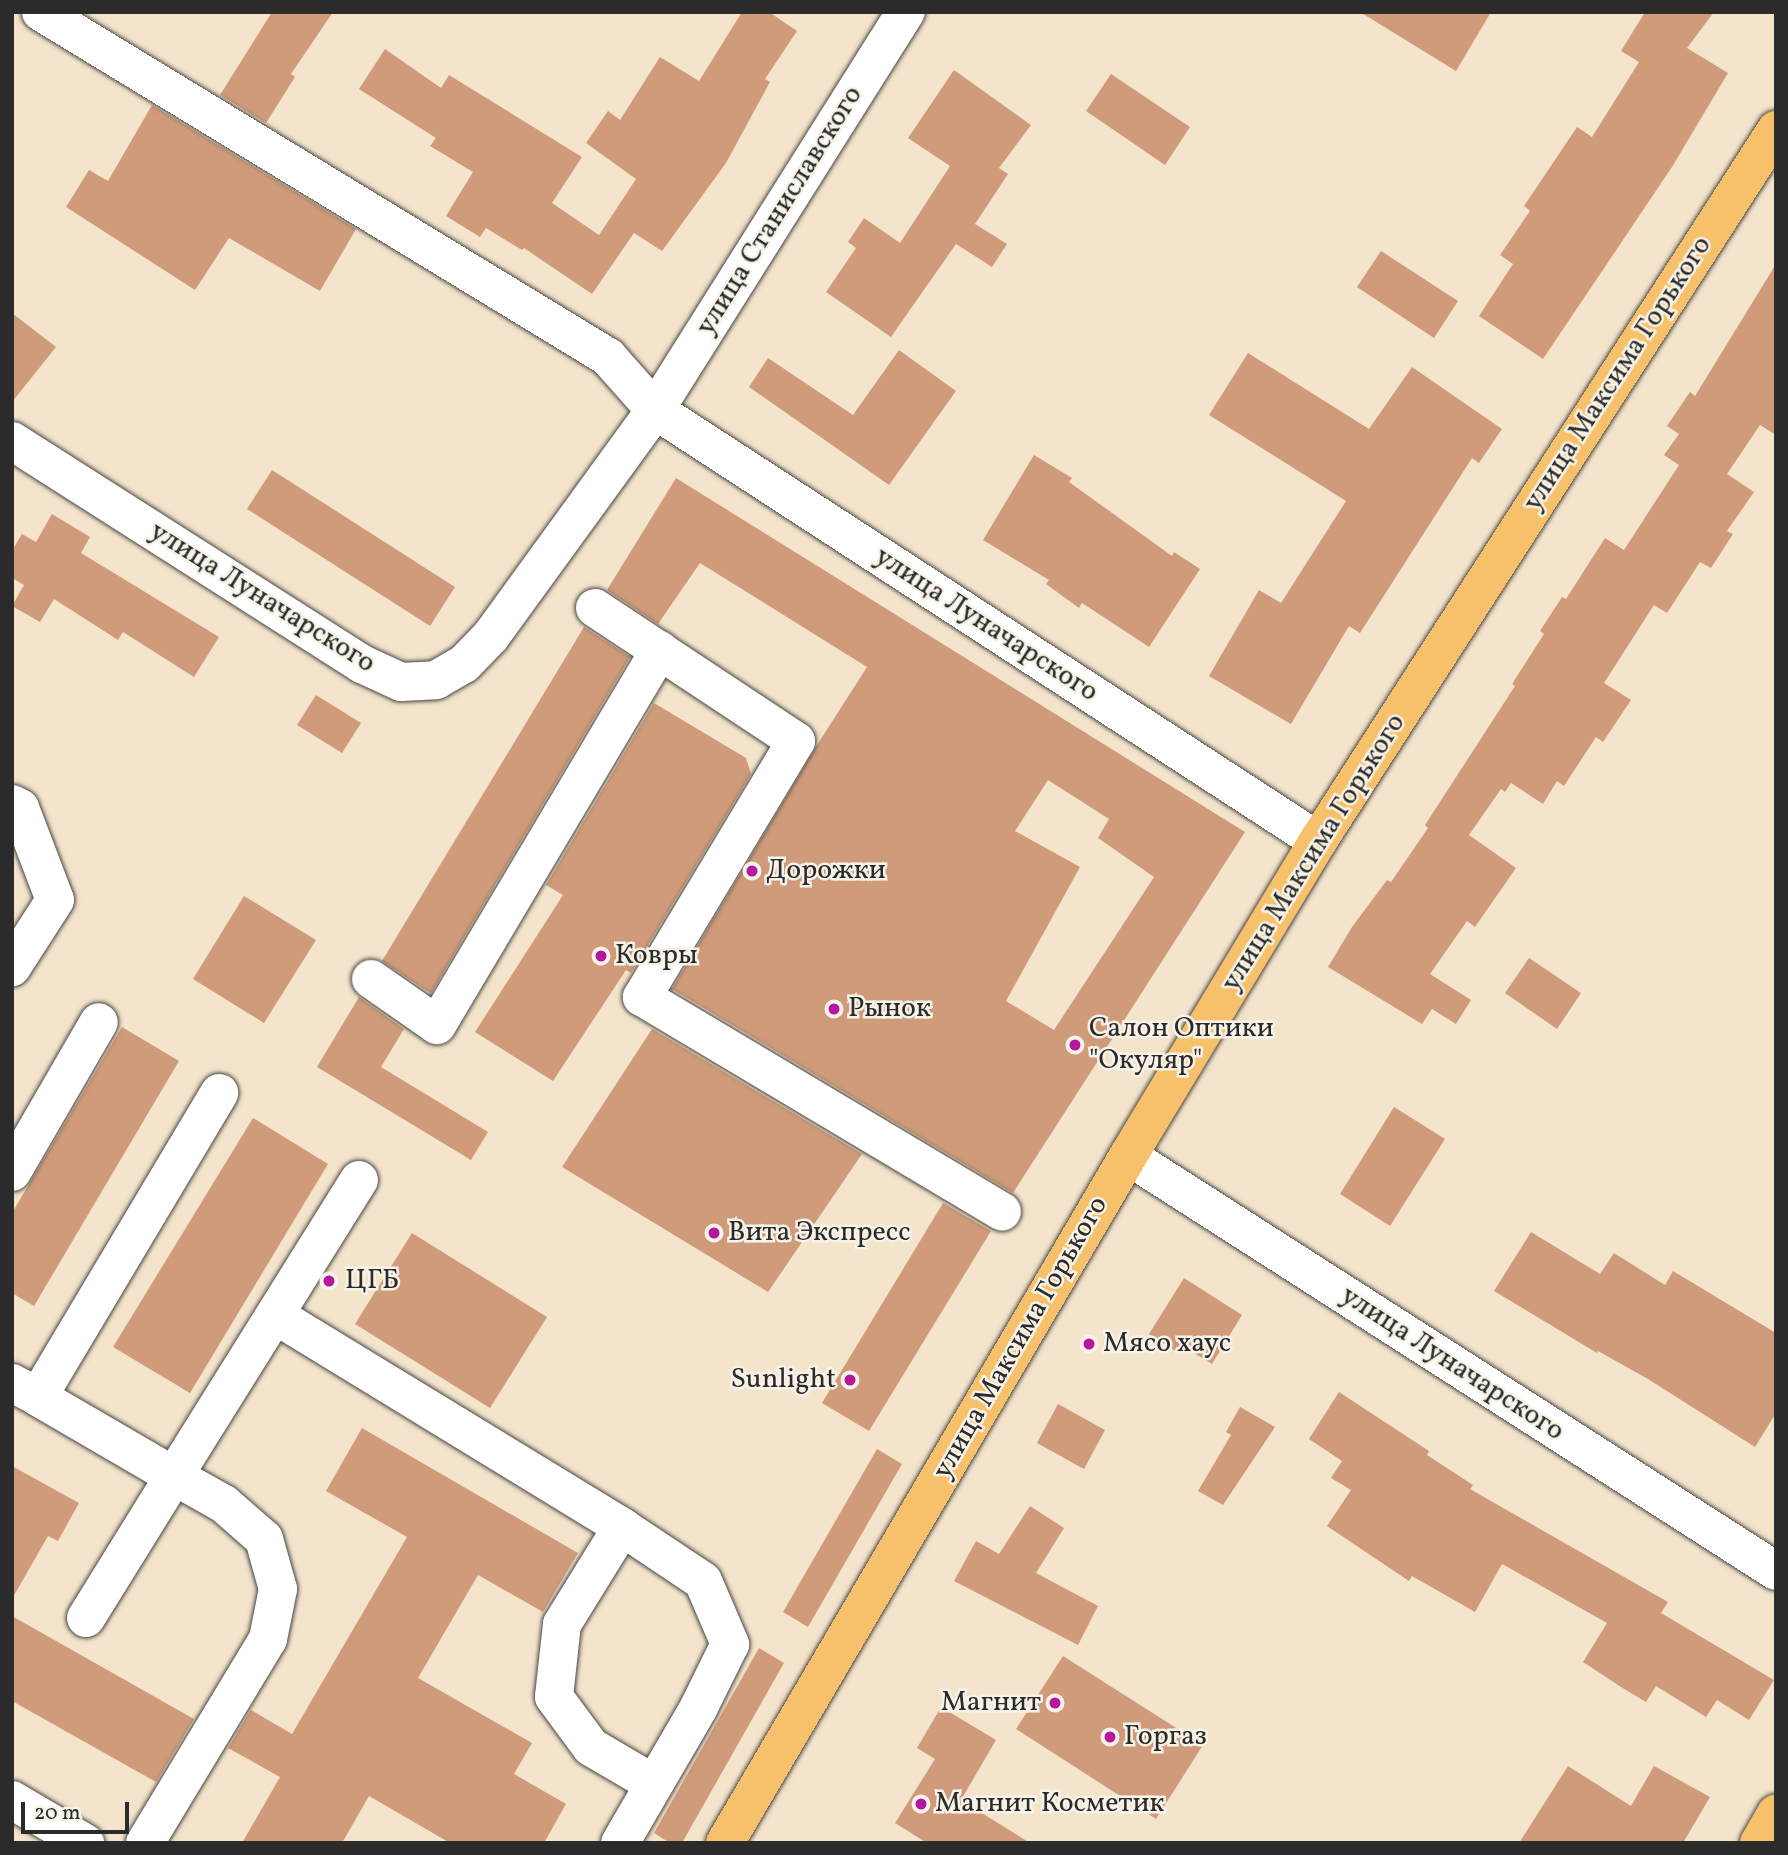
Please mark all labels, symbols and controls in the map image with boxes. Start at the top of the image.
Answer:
street label: улица Станиславского [690,80,870,342]
street label: улица Максима Горького [1517,230,1719,518]
street label: улица Луначарского [143,515,381,681]
street label: улица Луначарского [868,540,1104,710]
street label: улица Максима Горького [1215,708,1413,998]
place label: Дорожки [766,854,886,888]
marker: Дорожки [744,863,760,879]
place label: Ковры [615,939,698,973]
marker: Ковры [593,948,609,964]
place label: Рынок [848,992,931,1026]
marker: Рынок [826,1001,842,1017]
place label: Салон Оптики "Окуляр" [1089,1012,1274,1078]
marker: Салон Оптики "Окуляр" [1067,1037,1083,1053]
street label: улица Максима Горького [926,1191,1116,1485]
place label: Вита Экспресс [728,1216,911,1250]
marker: Вита Экспресс [706,1225,722,1241]
place label: ЦГБ [345,1264,399,1298]
marker: ЦГБ [319,1271,339,1291]
street label: улица Луначарского [1334,1279,1570,1449]
place label: Мясо хаус [1103,1327,1231,1361]
marker: Мясо хаус [1081,1336,1097,1352]
place label: Sunlight [730,1363,836,1397]
marker: Sunlight [842,1372,858,1388]
place label: Магнит [941,1686,1041,1720]
marker: Магнит [1047,1695,1063,1711]
place label: Горгаз [1124,1720,1207,1754]
marker: Горгаз [1102,1729,1118,1745]
place label: Магнит Косметик [935,1787,1164,1821]
scale bar [24,1788,133,1832]
marker: Магнит Косметик [913,1796,929,1812]
text: 20 m [34,1799,80,1828]

